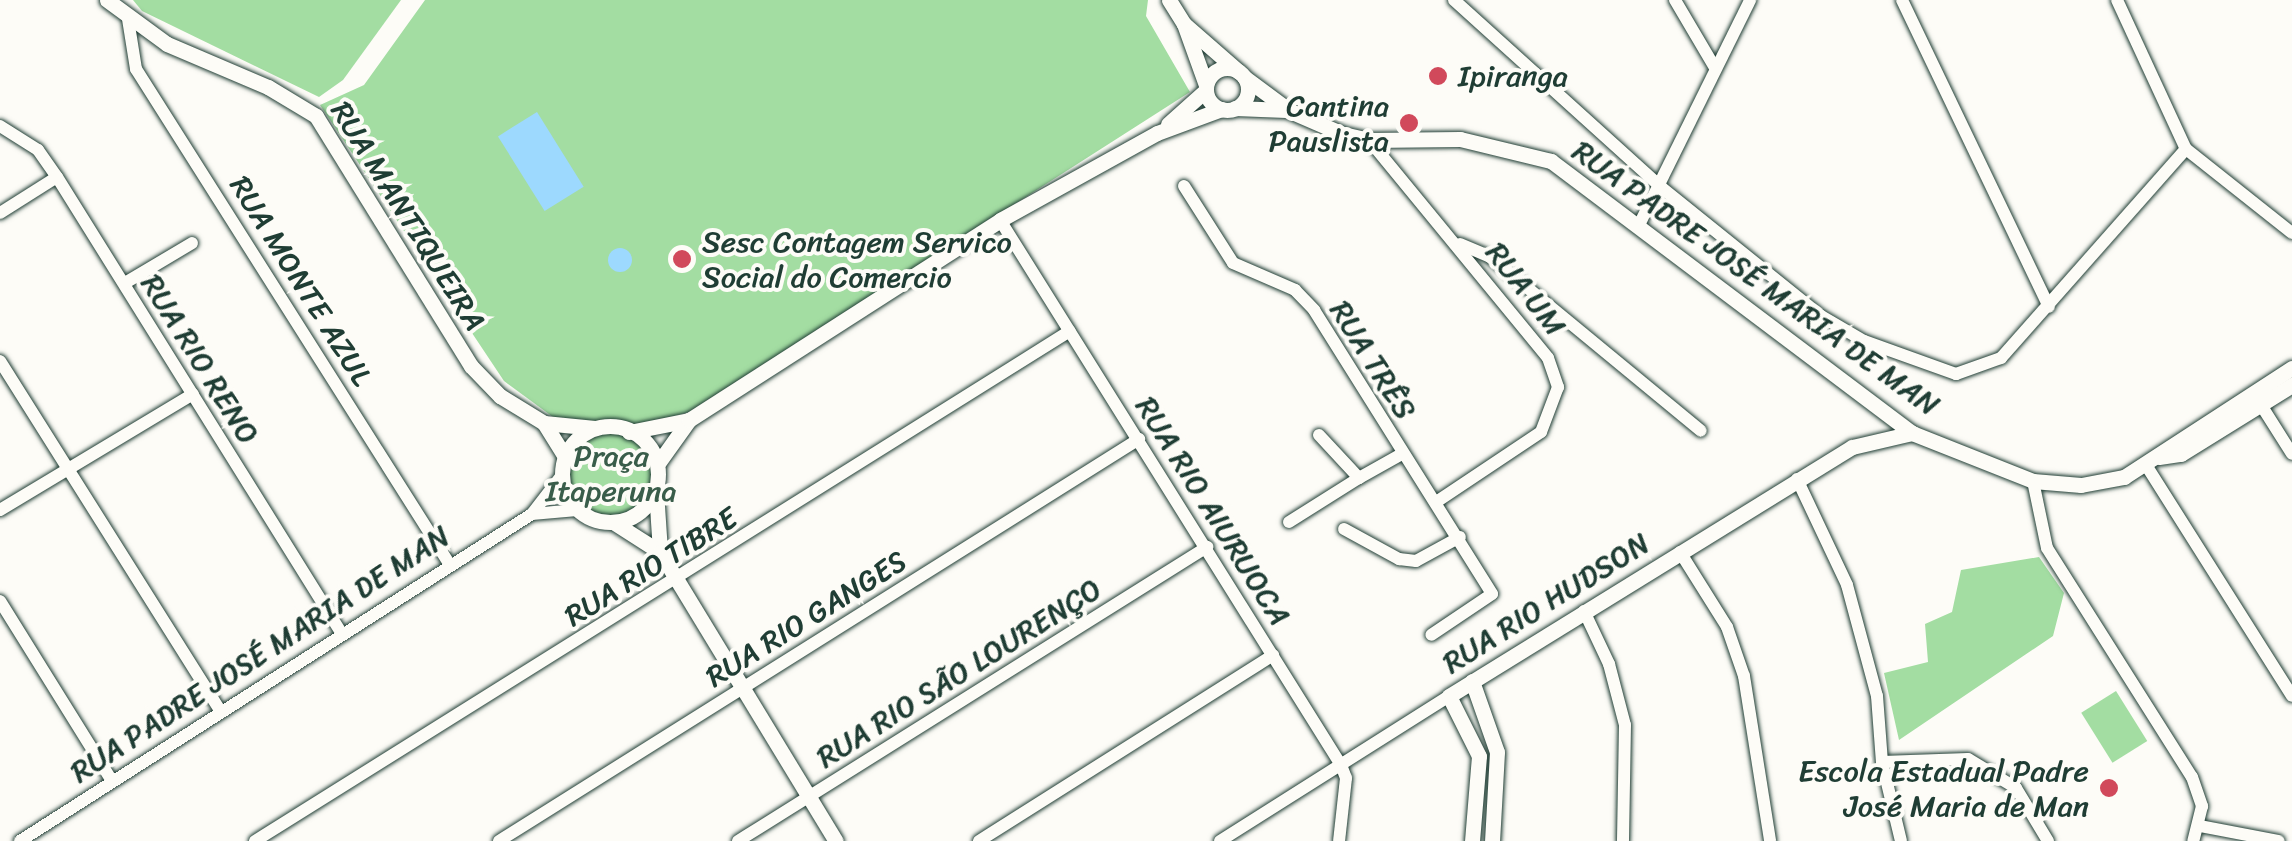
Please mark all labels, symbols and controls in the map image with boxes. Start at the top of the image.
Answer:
place label: Ipiranga [1458,58,1568,94]
marker: Ipiranga [1427,65,1449,87]
place label: Cantina Pauslista [1269,88,1389,158]
street label: RUA MANTIQUEIRA [325,98,491,334]
marker: Cantina Pauslista [1398,112,1420,134]
street label: RUA PADRE JOSÉ MARIA DE MAN [1566,133,1946,423]
street label: RUA MONTE AZUL [222,170,380,392]
place label: Sesc Contagem Servico Social do Comercio [702,224,1010,294]
street label: RUA UM [1479,235,1573,343]
marker: Sesc Contagem Servico Social do Comercio [671,248,693,270]
street label: RUA RIO RENO [133,266,267,452]
street label: RUA TRÊS [1323,295,1423,425]
street label: RUA RIO AIURUOCA [1128,389,1298,633]
park label: Praça Itaperuna [546,438,676,508]
street label: RUA RIO TIBRE [555,498,747,636]
street label: RUA PADRE JOSÉ MARIA DE MAN [65,518,455,790]
street label: RUA RIO HUDSON [1436,525,1656,681]
street label: RUA RIO GANGES [697,542,915,696]
street label: RUA RIO SÃO LOURENÇO [808,569,1110,777]
place label: Escola Estadual Padre José Maria de Man [1798,753,2089,824]
marker: Escola Estadual Padre José Maria de Man [2098,777,2120,799]

